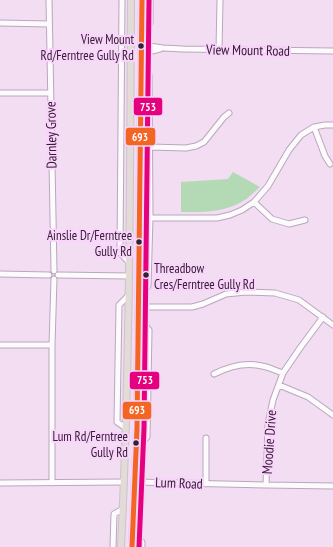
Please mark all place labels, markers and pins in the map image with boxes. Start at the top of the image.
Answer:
place label: View Mount Rd/Ferntree Gully Rd [41,31,134,64]
marker: View Mount Rd/Ferntree Gully Rd [136,41,146,51]
place label: Ainslie Dr/Ferntree Gully Rd [47,227,132,260]
marker: Ainslie Dr/Ferntree Gully Rd [134,237,144,247]
place label: Threadbow Cres/Ferntree Gully Rd [154,260,255,293]
marker: Threadbow Cres/Ferntree Gully Rd [141,270,151,280]
place label: Lum Rd/Ferntree Gully Rd [52,428,128,461]
marker: Lum Rd/Ferntree Gully Rd [131,438,141,448]

